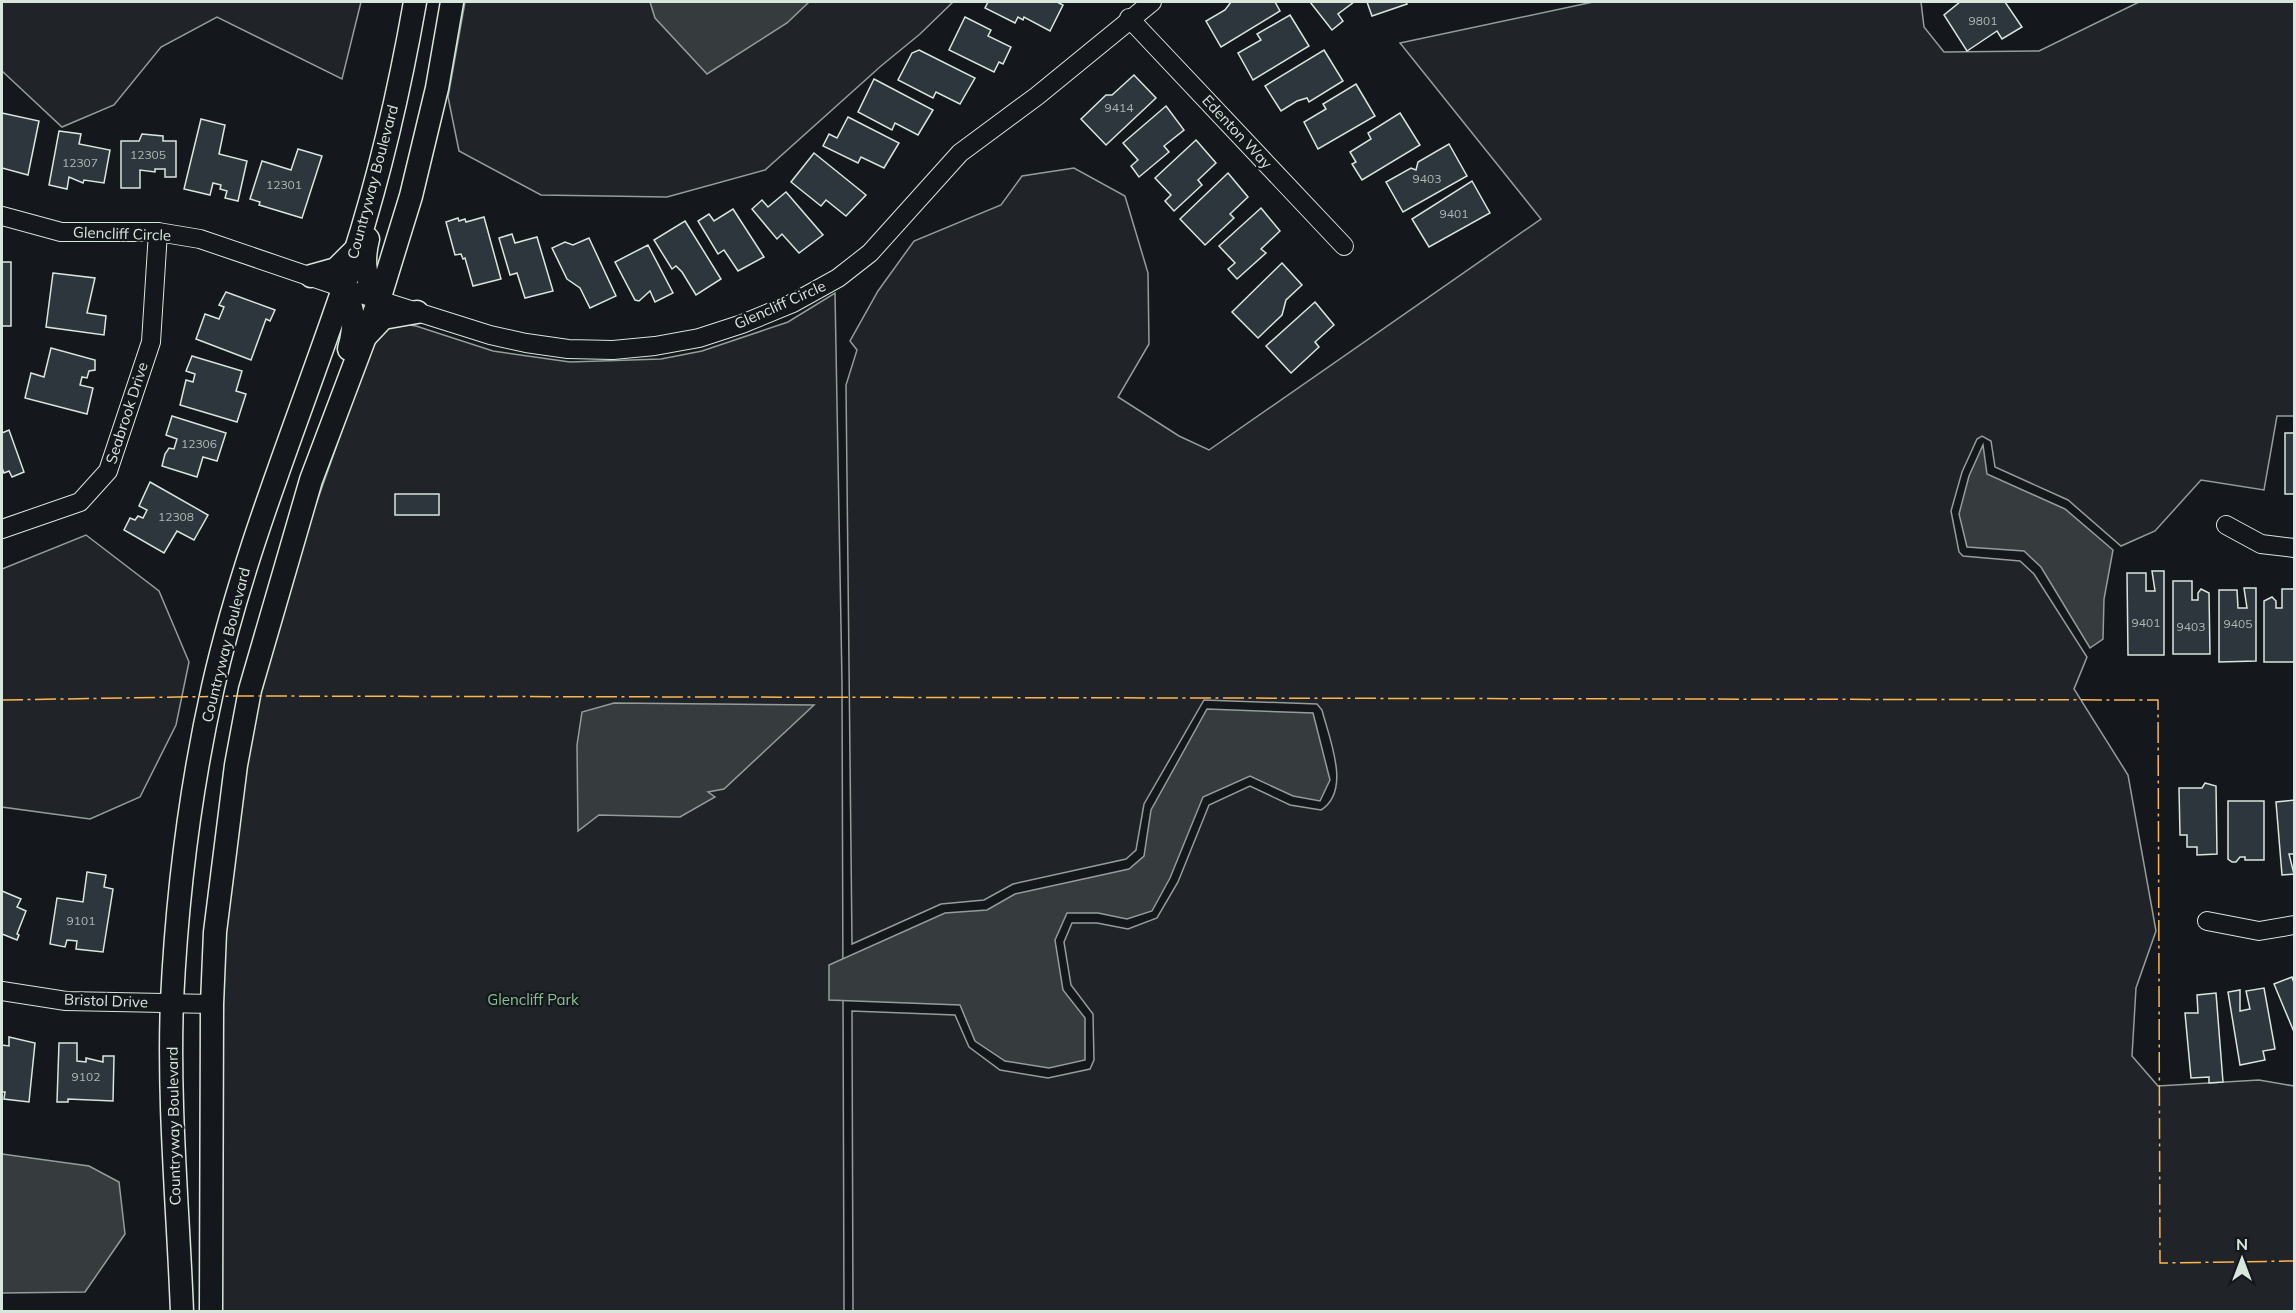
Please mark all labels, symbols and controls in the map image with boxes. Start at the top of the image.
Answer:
house number: 9801 [1969,13,1997,28]
street label: Edenton Way [1198,91,1276,172]
house number: 9414 [1105,100,1133,115]
street label: Countryway Boulevard [343,103,402,261]
house number: 12305 [130,147,166,162]
house number: 12307 [62,155,98,170]
house number: 9403 [1413,171,1441,186]
house number: 12301 [266,177,302,192]
house number: 9401 [1440,206,1468,221]
street label: Glencliff Circle [73,222,171,245]
street label: Glencliff Circle [731,276,829,333]
street label: Seabrook Drive [101,360,152,466]
house number: 12306 [181,436,217,451]
house number: 12308 [158,509,194,524]
street label: Countryway Boulevard [197,565,254,724]
house number: 9401 [2132,615,2160,630]
house number: 9405 [2224,616,2252,631]
house number: 9403 [2177,619,2205,634]
house number: 9101 [67,913,95,928]
street label: Bristol Drive [64,990,148,1011]
park label: Glencliff Park [487,990,579,1009]
street label: Countryway Boulevard [163,1046,184,1206]
house number: 9102 [72,1069,100,1084]
north arrow [2212,1229,2272,1289]
text: N [2236,1234,2248,1254]

